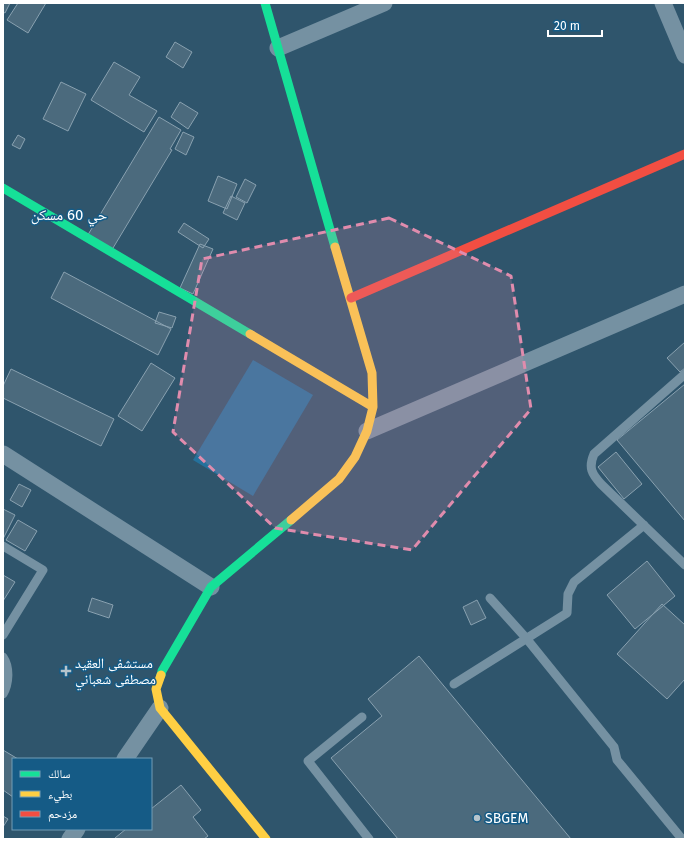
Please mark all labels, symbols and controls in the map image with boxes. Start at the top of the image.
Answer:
scale bar [548,12,602,38]
text: 20 m [554,19,580,33]
district label: حي 60 مسكن [31,206,108,227]
place label: مستشفى العقيد مصطفى شعباني [75,655,156,691]
marker: مستشفى العقيد مصطفى شعباني [60,665,72,677]
legend [12,758,152,830]
text: سالك [48,767,70,781]
text: بطيء [48,787,72,804]
text: مزدحم [48,807,77,822]
place label: SBGEM [485,810,528,827]
marker: SBGEM [472,813,482,823]

